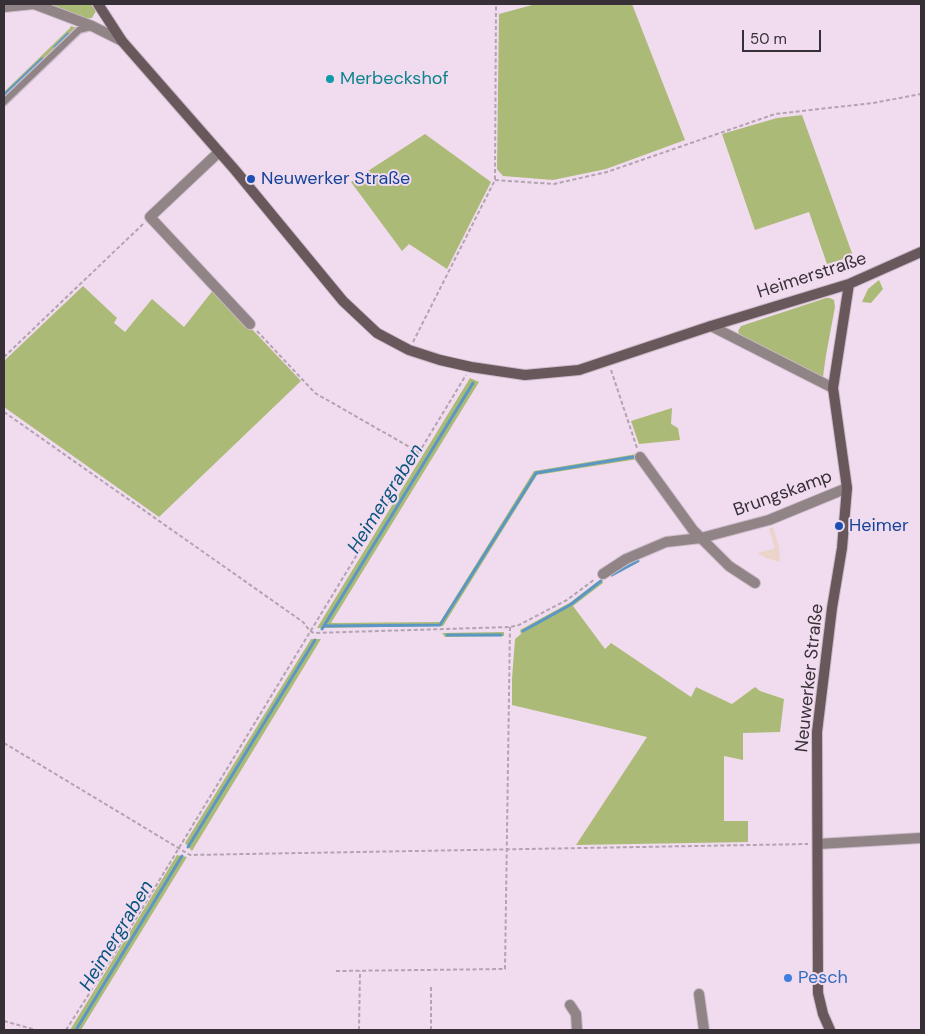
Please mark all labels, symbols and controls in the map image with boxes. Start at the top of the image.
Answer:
scale bar [745,20,824,52]
text: 50 m [750,29,787,49]
place label: Merbeckshof [340,68,449,90]
marker: Merbeckshof [324,73,336,85]
place label: Neuwerker Straße [261,168,410,190]
marker: Neuwerker Straße [245,173,257,185]
street label: Heimerstraße [755,248,869,304]
water label: Heimergraben [343,440,429,558]
street label: Brungskamp [731,466,835,522]
place label: Heimer [849,515,909,537]
marker: Heimer [833,520,845,532]
street label: Neuwerker Straße [791,603,829,753]
water label: Heimergraben [75,877,159,995]
place label: Pesch [798,967,848,989]
marker: Pesch [782,972,794,984]

